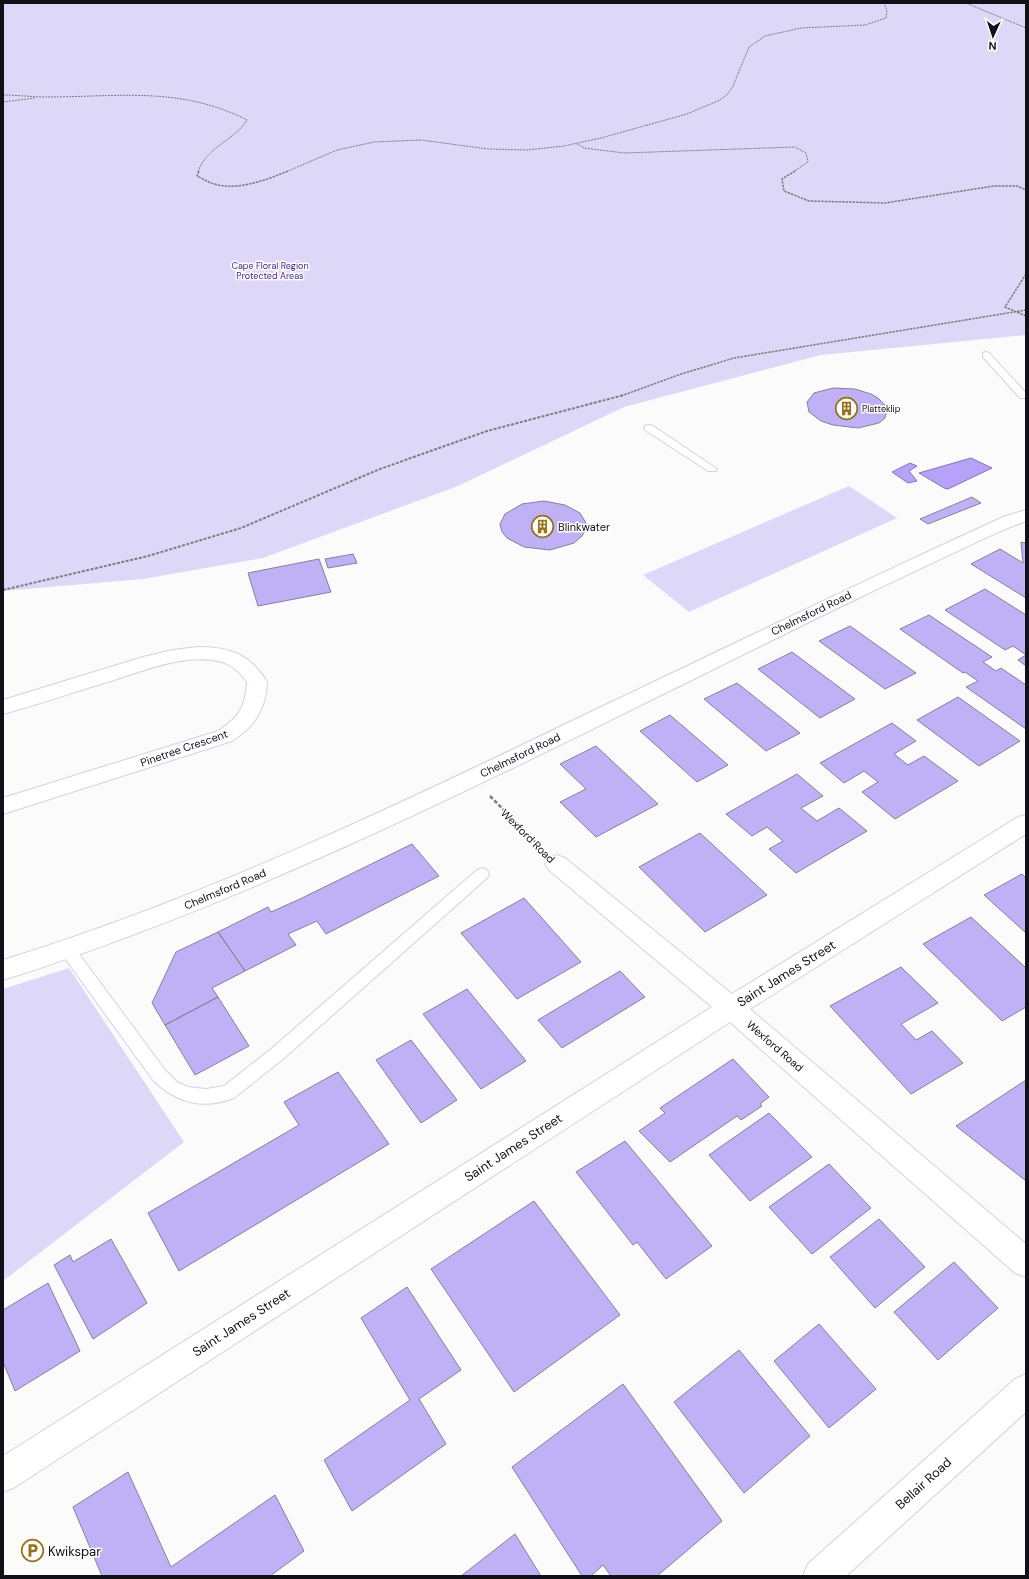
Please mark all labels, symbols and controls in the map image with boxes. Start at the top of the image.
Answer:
north arrow [973,16,1013,56]
text: N [988,39,997,53]
park label: Cape Floral Region Protected Areas [231,260,309,282]
building icon: Platteklip [834,396,860,422]
place label: Platteklip [862,403,901,415]
building icon: Blinkwater [530,514,556,540]
place label: Blinkwater [558,520,610,534]
street label: Chelmsford Road [769,587,854,638]
street label: Pinetree Crescent [138,726,230,770]
street label: Chelmsford Road [478,729,563,780]
street label: Wexford Road [498,806,558,866]
street label: Chelmsford Road [182,865,268,913]
street label: Saint James Street [734,936,839,1011]
street label: Wexford Road [744,1017,806,1075]
street label: Saint James Street [461,1109,565,1185]
street label: Saint James Street [189,1284,293,1360]
street label: Bellair Road [892,1454,955,1513]
parking icon: Kwikspar [20,1538,46,1564]
place label: Kwikspar [48,1543,101,1560]

